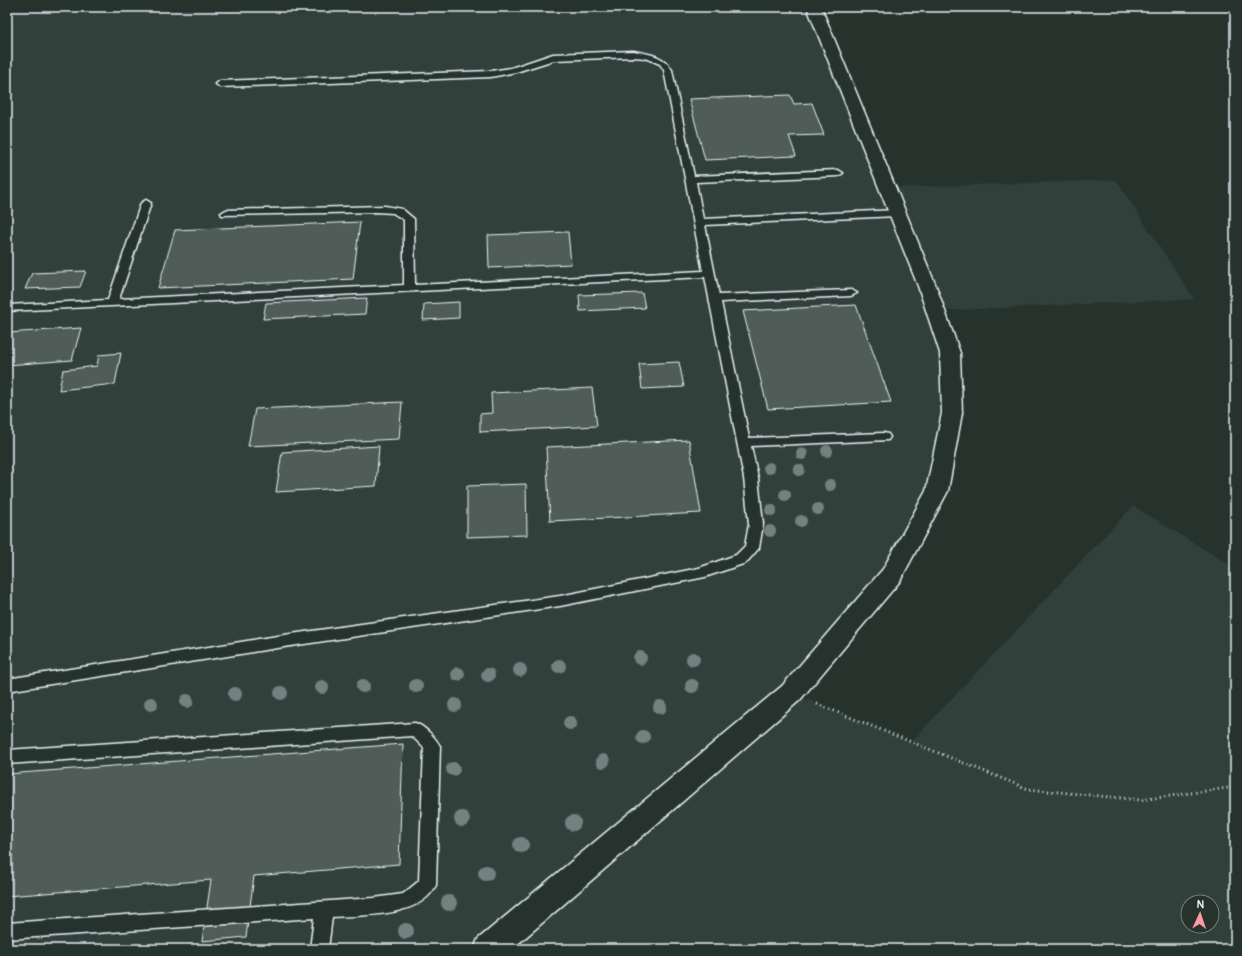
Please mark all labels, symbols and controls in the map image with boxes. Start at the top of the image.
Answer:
north arrow [1180,894,1220,934]
text: N [1196,898,1205,911]

